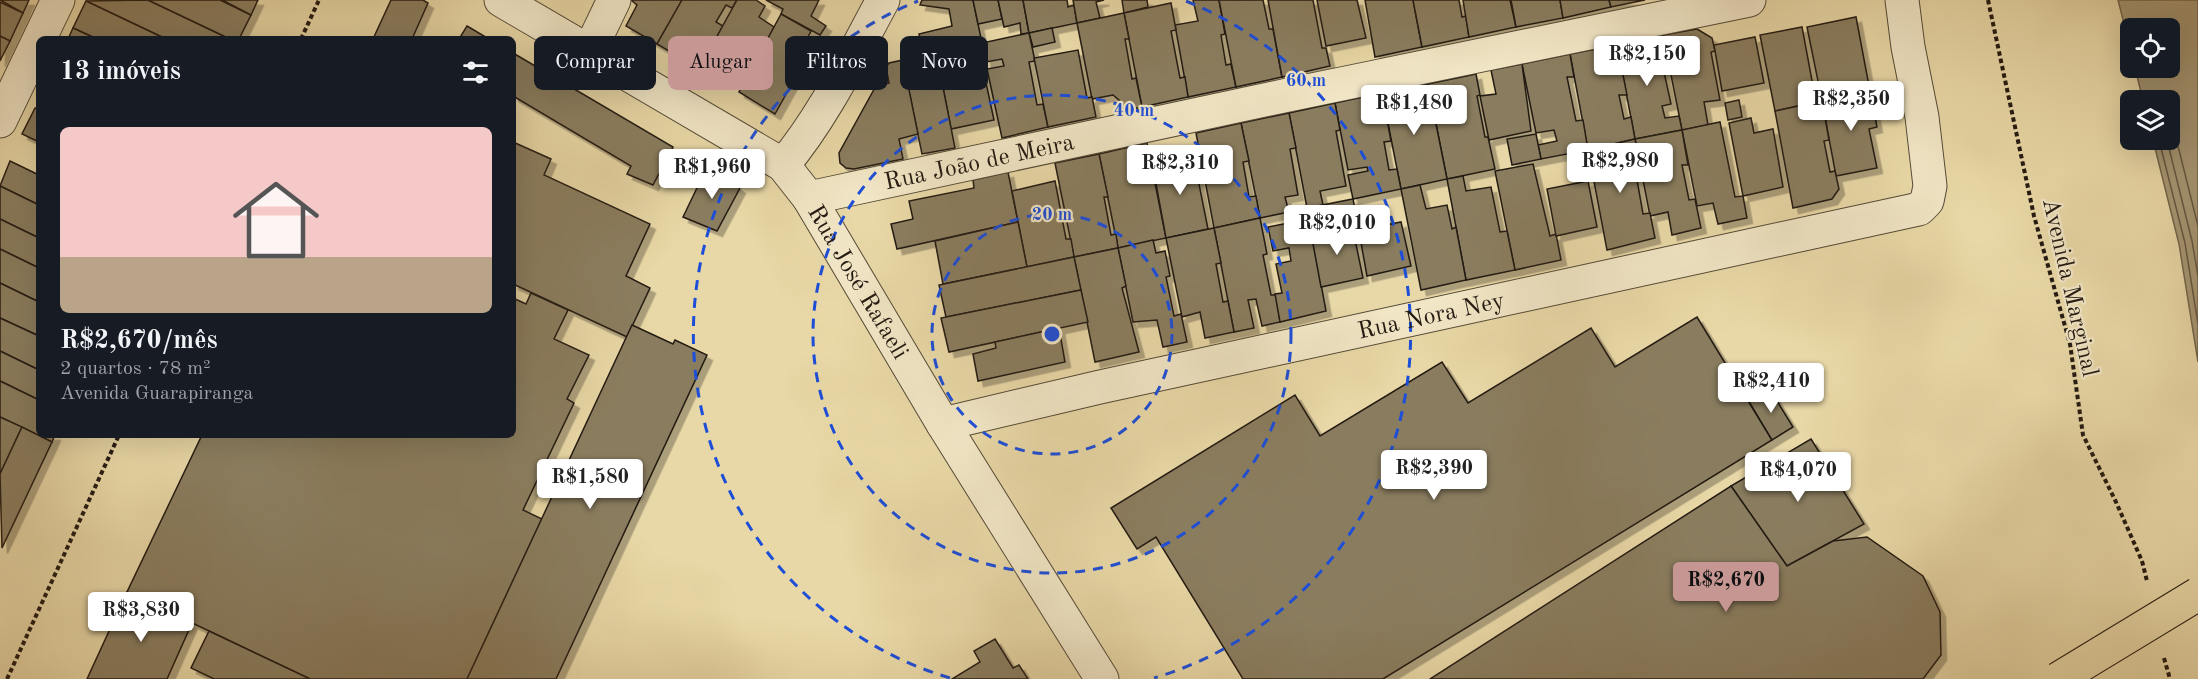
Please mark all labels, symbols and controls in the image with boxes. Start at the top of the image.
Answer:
map controls [2120,18,2180,150]
button: locate [2120,18,2180,78]
chip: Comprar [534,36,656,90]
chip: Alugar [668,36,773,90]
chip: Filtros [785,36,888,90]
chip: Novo [900,36,988,90]
pin: R$2,150 [1592,36,1702,87]
text: R$2,150 [1608,45,1686,65]
icon: filters [459,56,492,89]
text: 13 imóveis [60,59,181,85]
text: 60 m [1286,72,1326,90]
pin: R$2,350 [1796,81,1906,132]
pin: R$1,480 [1359,85,1469,136]
text: R$2,350 [1812,90,1890,110]
button: layers [2120,90,2180,150]
text: R$1,480 [1375,94,1453,114]
text: 40 m [1114,102,1154,120]
street label: Rua João de Meira [882,131,1077,195]
pin: R$2,980 [1565,143,1675,194]
pin: R$2,310 [1125,145,1235,196]
pin: R$1,960 [657,149,767,200]
text: R$2,980 [1581,152,1659,172]
text: R$2,310 [1141,154,1219,174]
text: R$1,960 [673,158,751,178]
icon: home [222,166,330,274]
street label: Avenida Marginal [2037,196,2101,379]
street label: Rua José Rafaeli [802,201,912,364]
pin: R$2,010 [1282,205,1392,256]
text: 20 m [1032,206,1072,224]
text: R$2,010 [1298,214,1376,234]
street label: Rua Nora Ney [1356,289,1507,345]
centre of rings [1042,324,1062,344]
text: R$2,670/mês [60,328,218,354]
text: 2 quartos · 78 m² [60,359,211,379]
pin: R$2,410 [1716,363,1826,414]
text: R$2,410 [1732,372,1810,392]
text: Avenida Guarapiranga [60,384,253,404]
pin: R$2,390 [1379,450,1489,501]
pin: R$4,070 [1743,452,1853,503]
pin: R$1,580 [535,459,645,510]
text: R$2,390 [1395,459,1473,479]
text: R$4,070 [1759,461,1837,481]
text: R$1,580 [551,468,629,488]
pin: R$2,670 [1671,562,1781,613]
text: R$2,670 [1687,571,1765,591]
pin: R$3,830 [86,592,196,643]
text: R$3,830 [102,601,180,621]

